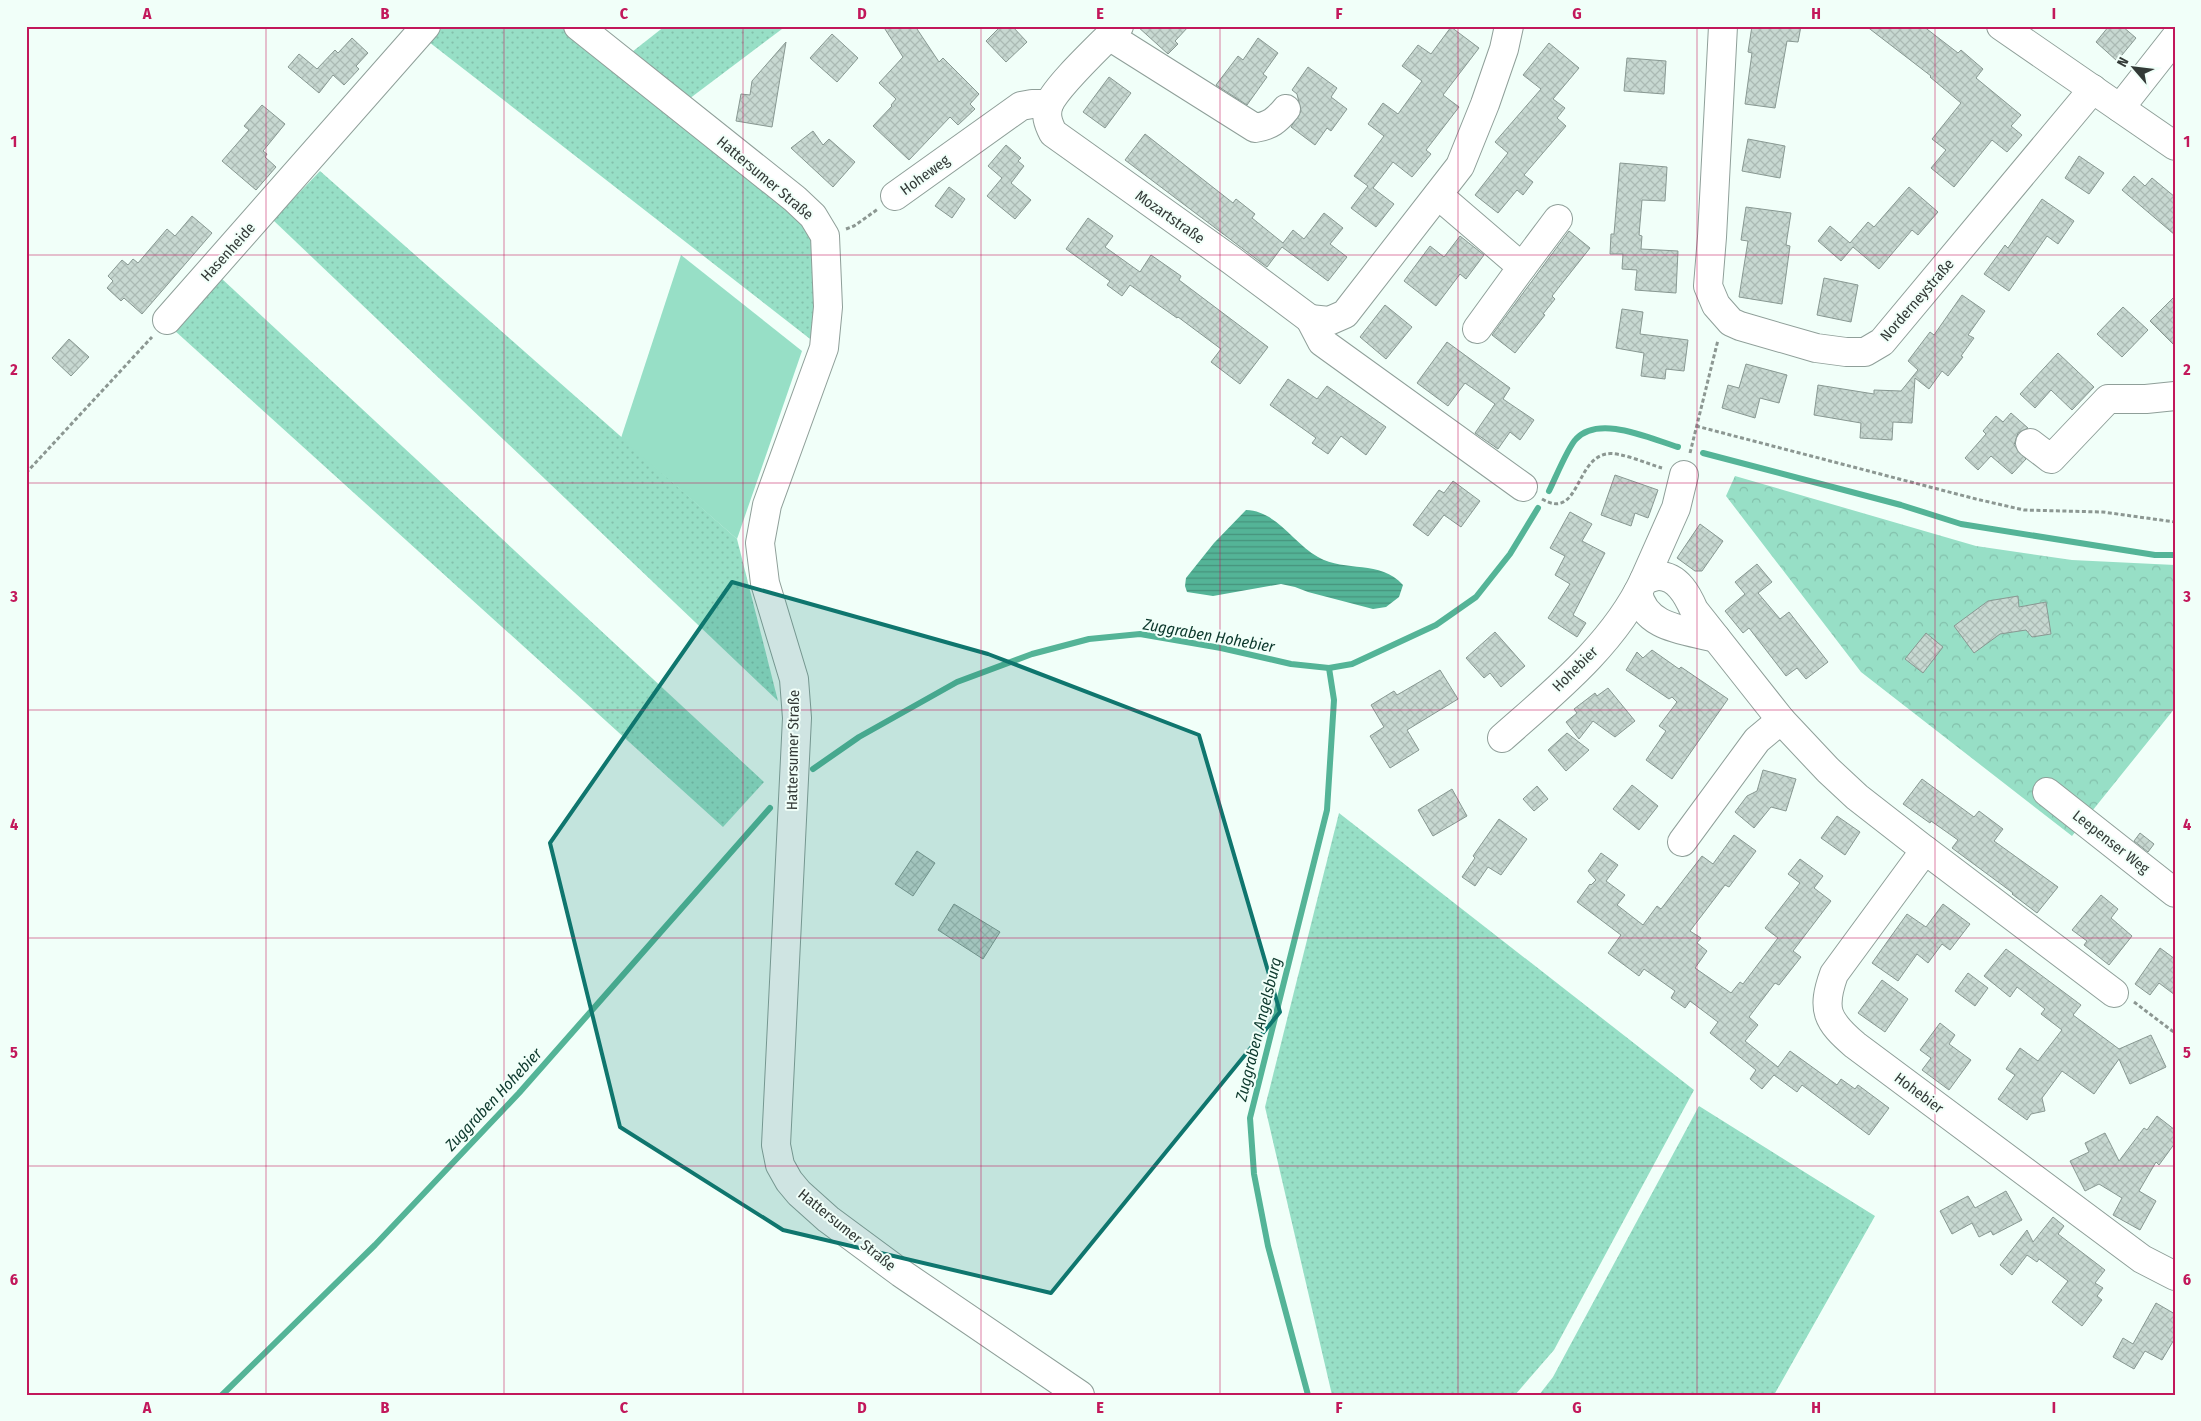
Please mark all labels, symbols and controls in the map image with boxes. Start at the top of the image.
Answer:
text: A [142,4,152,23]
text: B [381,4,390,23]
text: C [620,4,629,23]
text: D [857,4,867,23]
text: E [1096,4,1104,23]
text: F [1335,4,1343,23]
text: G [1572,4,1582,23]
text: H [1811,4,1821,23]
text: I [2052,4,2056,23]
north arrow [2108,42,2158,92]
text: N [2113,54,2132,70]
text: 1 [11,132,17,151]
street label: Hattersumer Straße [713,132,817,224]
text: 1 [2184,132,2190,151]
street label: Hoheweg [897,151,953,199]
street label: Mozartstraße [1132,187,1208,247]
street label: Hasenheide [197,219,259,285]
street label: Norderneystraße [1876,255,1958,345]
text: 2 [9,360,18,379]
text: 2 [2182,360,2191,379]
text: 3 [9,587,18,606]
text: 3 [2182,587,2191,606]
water label: Zuggraben Hohebier [1141,614,1277,656]
street label: Hohebier [1549,642,1602,695]
street label: Hattersumer Straße [783,690,803,810]
street label: Leepenser Weg [2069,806,2153,878]
text: 4 [10,815,18,834]
text: 4 [2183,815,2191,834]
water label: Zuggraben Angelsburg [1231,955,1286,1104]
text: 5 [10,1043,18,1062]
text: 5 [2183,1043,2191,1062]
water label: Zuggraben Hohebier [440,1044,546,1155]
street label: Hohebier [1891,1069,1948,1118]
street label: Hattersumer Straße [795,1185,899,1275]
text: 6 [10,1270,18,1289]
text: 6 [2183,1270,2191,1289]
text: A [142,1398,152,1417]
text: B [381,1398,390,1417]
text: C [620,1398,629,1417]
text: D [857,1398,867,1417]
text: E [1096,1398,1104,1417]
text: F [1335,1398,1343,1417]
text: G [1572,1398,1582,1417]
text: H [1811,1398,1821,1417]
text: I [2052,1398,2056,1417]

